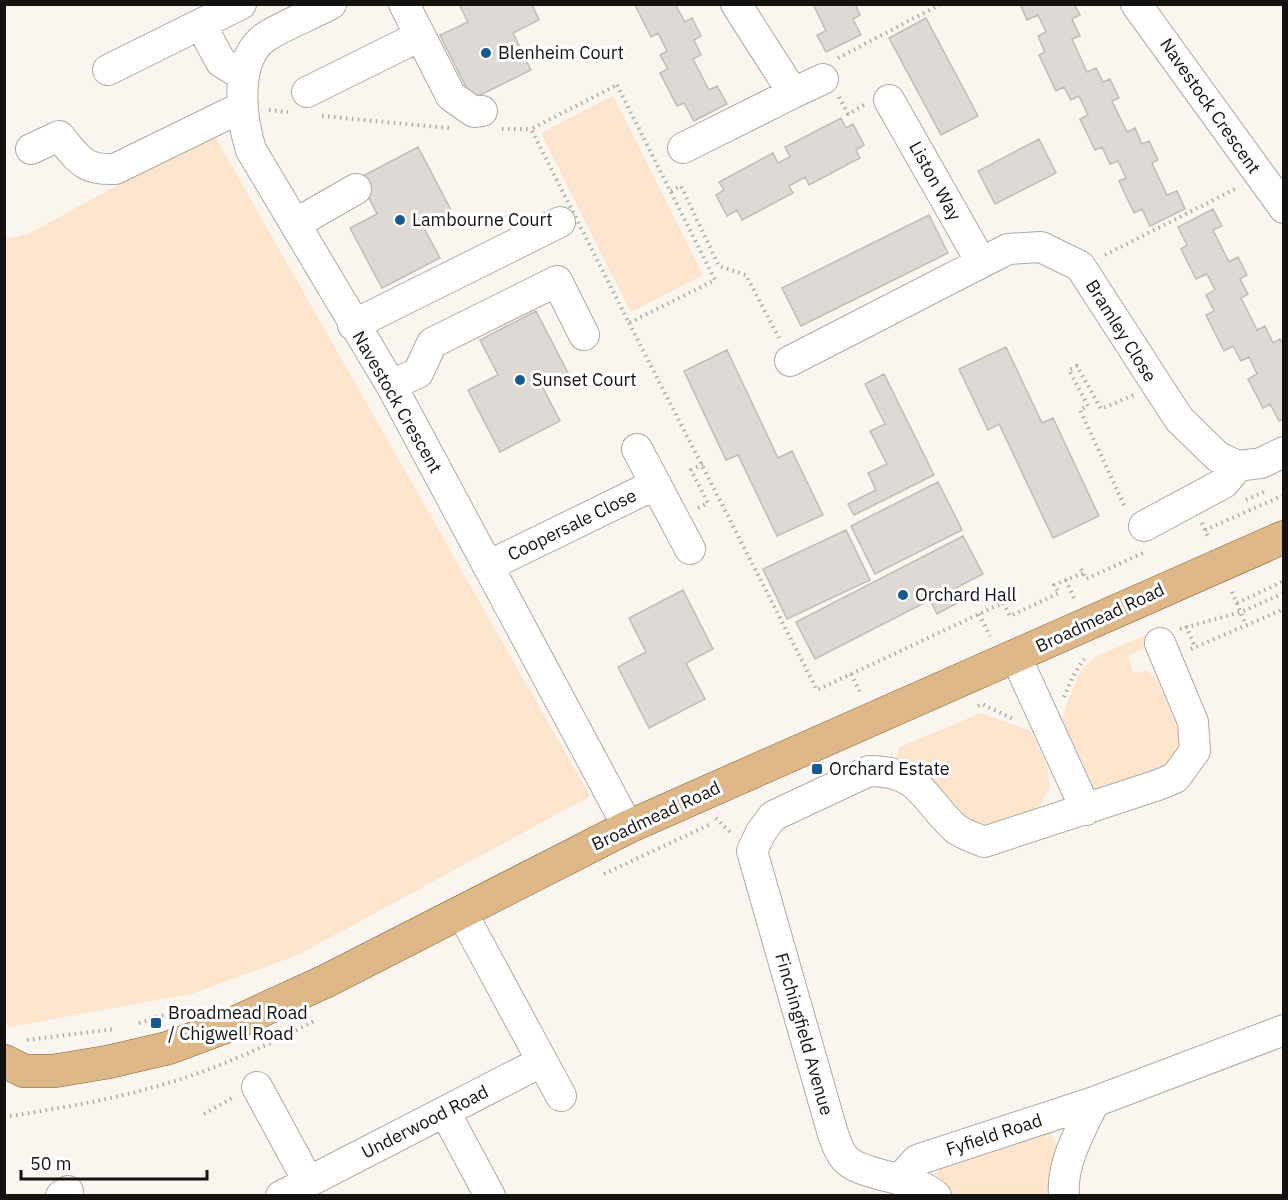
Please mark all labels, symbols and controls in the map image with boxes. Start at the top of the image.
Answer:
street label: Navestock Crescent [1155,33,1266,178]
place label: Blenheim Court [498,41,624,64]
marker: Blenheim Court [479,46,493,60]
street label: Liston Way [904,137,967,225]
place label: Lambourne Court [412,208,553,231]
marker: Lambourne Court [393,213,407,227]
street label: Bramley Close [1081,275,1162,386]
street label: Navestock Crescent [347,327,447,477]
place label: Sunset Court [532,368,637,391]
marker: Sunset Court [513,373,527,387]
street label: Coopersale Close [504,483,640,566]
street label: Broadmead Road [1032,578,1168,657]
place label: Orchard Hall [915,583,1016,606]
marker: Orchard Hall [896,588,910,602]
place label: Orchard Estate [829,757,950,780]
marker: Orchard Estate [810,762,824,776]
street label: Broadmead Road [588,776,724,855]
street label: Finchingfield Avenue [770,950,839,1118]
place label: Broadmead Road / Chigwell Road [168,1001,308,1045]
marker: Broadmead Road / Chigwell Road [149,1016,163,1030]
street label: Underwood Road [357,1080,492,1163]
street label: Fyfield Road [943,1108,1045,1161]
scale bar [21,1143,207,1181]
text: 50 m [30,1152,72,1175]

